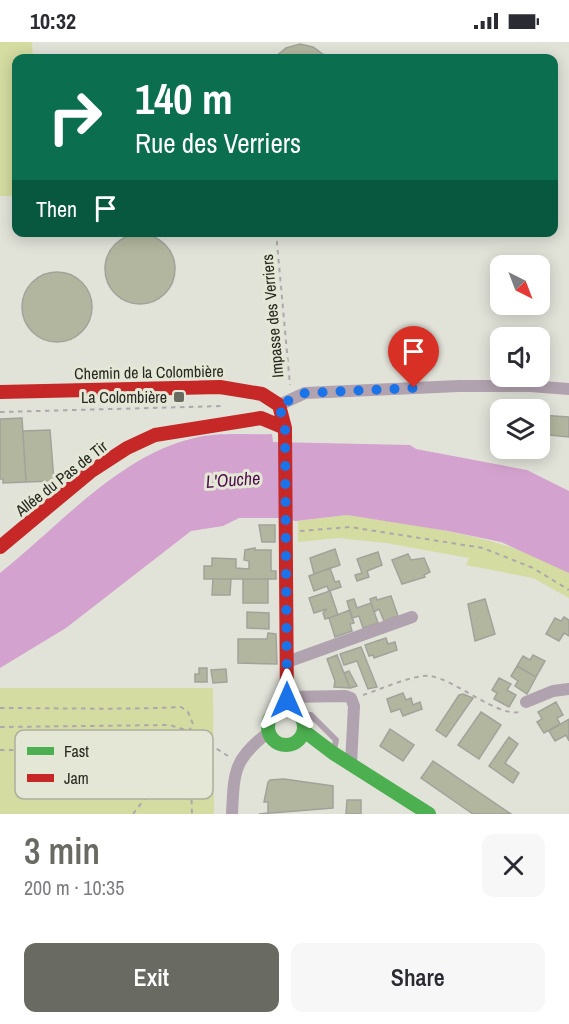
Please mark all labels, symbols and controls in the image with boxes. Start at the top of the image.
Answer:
text: 10:32 [30,6,76,36]
text: 140 m [135,71,233,127]
icon: right [36,78,114,156]
text: Rue des Verriers [135,125,301,161]
icon: arrive [89,192,122,225]
text: Then [36,194,77,224]
street label: Impasse des Verriers [256,253,288,379]
north arrow [490,255,550,315]
map controls [490,255,550,459]
pin [388,326,439,388]
button: sound [490,327,550,387]
icon: arrive [397,335,430,368]
street label: Chemin de la Colombière [74,360,224,384]
place label: La Colombière [81,386,167,408]
marker: La Colombière [172,390,186,404]
button: layers [490,399,550,459]
street label: Allée du Pas de Tir [10,435,112,521]
water label: L'Ouche [205,465,261,494]
position arrow [255,668,319,732]
legend [15,730,213,799]
text: Fast [64,740,89,762]
text: Jam [64,767,89,789]
text: 3 min [24,827,100,875]
button: close [482,834,545,897]
text: 200 m · 10:35 [24,874,124,901]
button: Exit [24,943,279,1012]
button: Share [291,943,545,1012]

